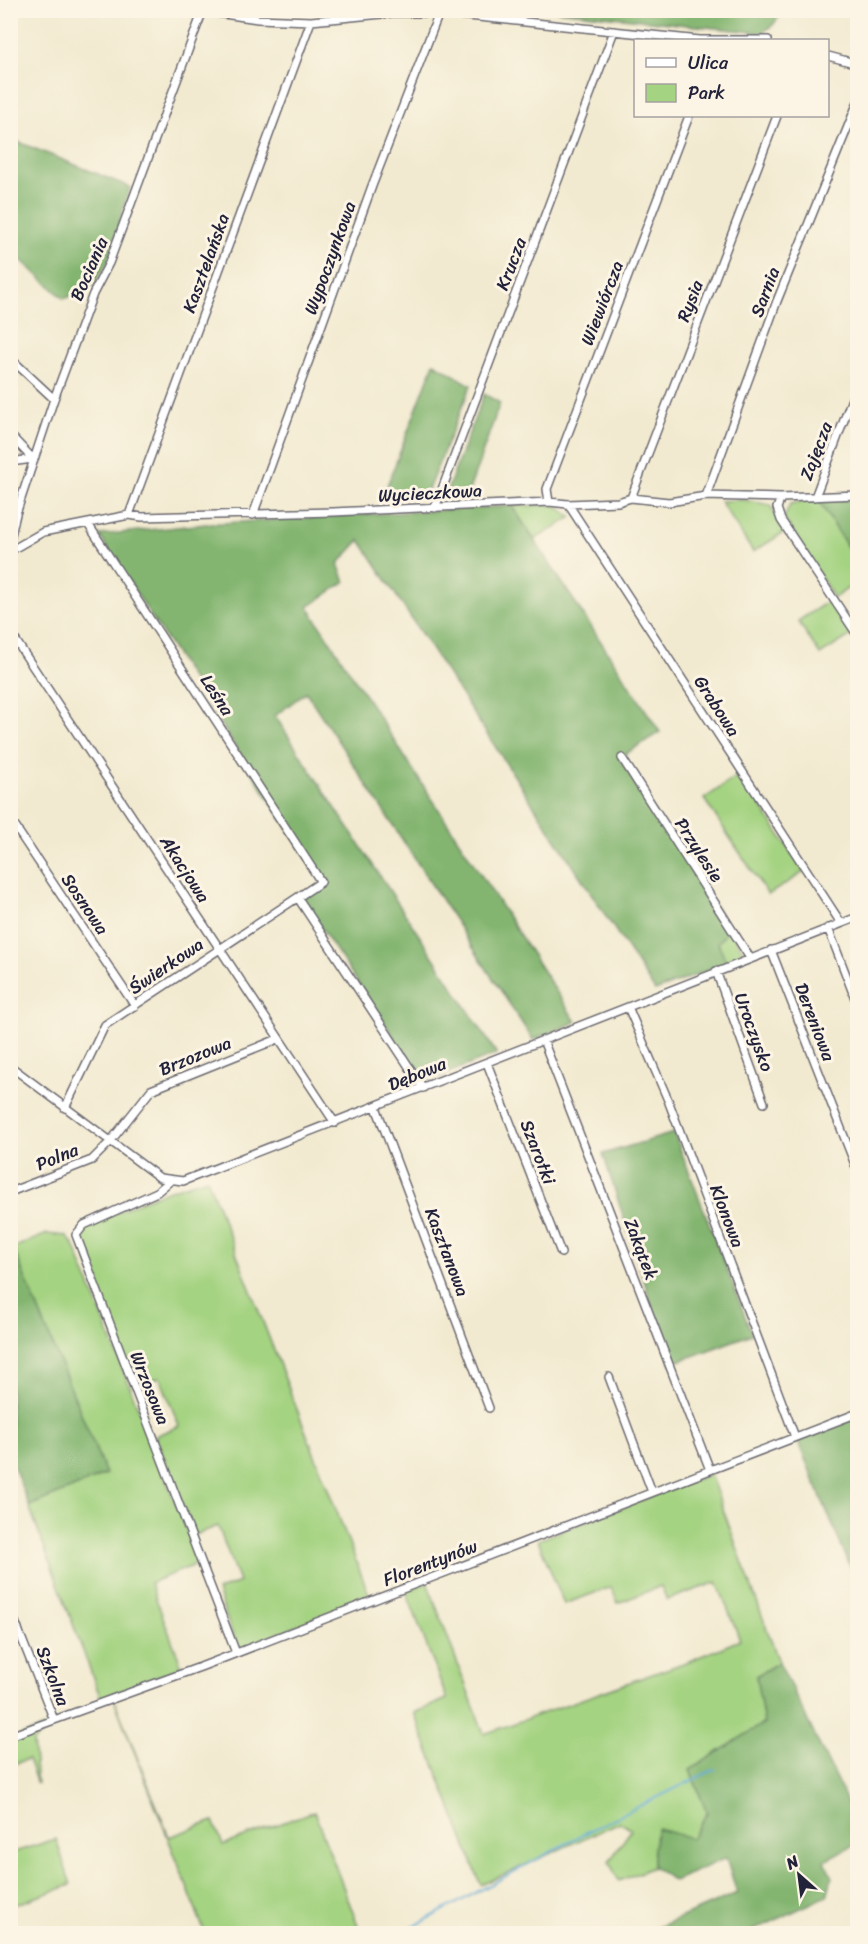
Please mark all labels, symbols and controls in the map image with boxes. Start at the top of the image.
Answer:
legend [634,39,829,117]
text: Ulica [688,47,729,79]
text: Park [688,77,725,109]
street label: Wypoczynkowa [295,197,365,319]
street label: Kasztelańska [173,209,239,317]
street label: Bociania [61,231,118,306]
street label: Krucza [486,232,536,295]
street label: Wiewiórcza [571,256,633,350]
street label: Sarnia [741,262,789,322]
street label: Rysia [667,275,713,327]
street label: Zajęcza [790,416,842,485]
street label: Wycieczkowa [377,474,483,512]
street label: Leśna [191,668,243,723]
street label: Grabowa [685,669,749,743]
street label: Przylesie [666,811,732,889]
street label: Akacjowa [151,828,219,909]
street label: Sosnowa [52,866,118,942]
street label: Świerkowa [122,929,210,1003]
street label: Dereniowa [785,978,845,1067]
street label: Uroczysko [725,988,783,1076]
street label: Brzozowa [154,1027,236,1085]
street label: Dębowa [383,1047,452,1100]
street label: Szarotki [511,1115,565,1190]
street label: Polna [31,1134,84,1180]
street label: Klonowa [700,1180,754,1252]
street label: Kasztanowa [415,1203,479,1301]
street label: Zakątek [615,1213,667,1285]
street label: Wrzosowa [121,1346,179,1430]
street label: Florentynów [378,1530,482,1596]
street label: Szkolna [27,1641,79,1712]
north arrow [769,1845,829,1905]
text: N [780,1846,805,1878]

